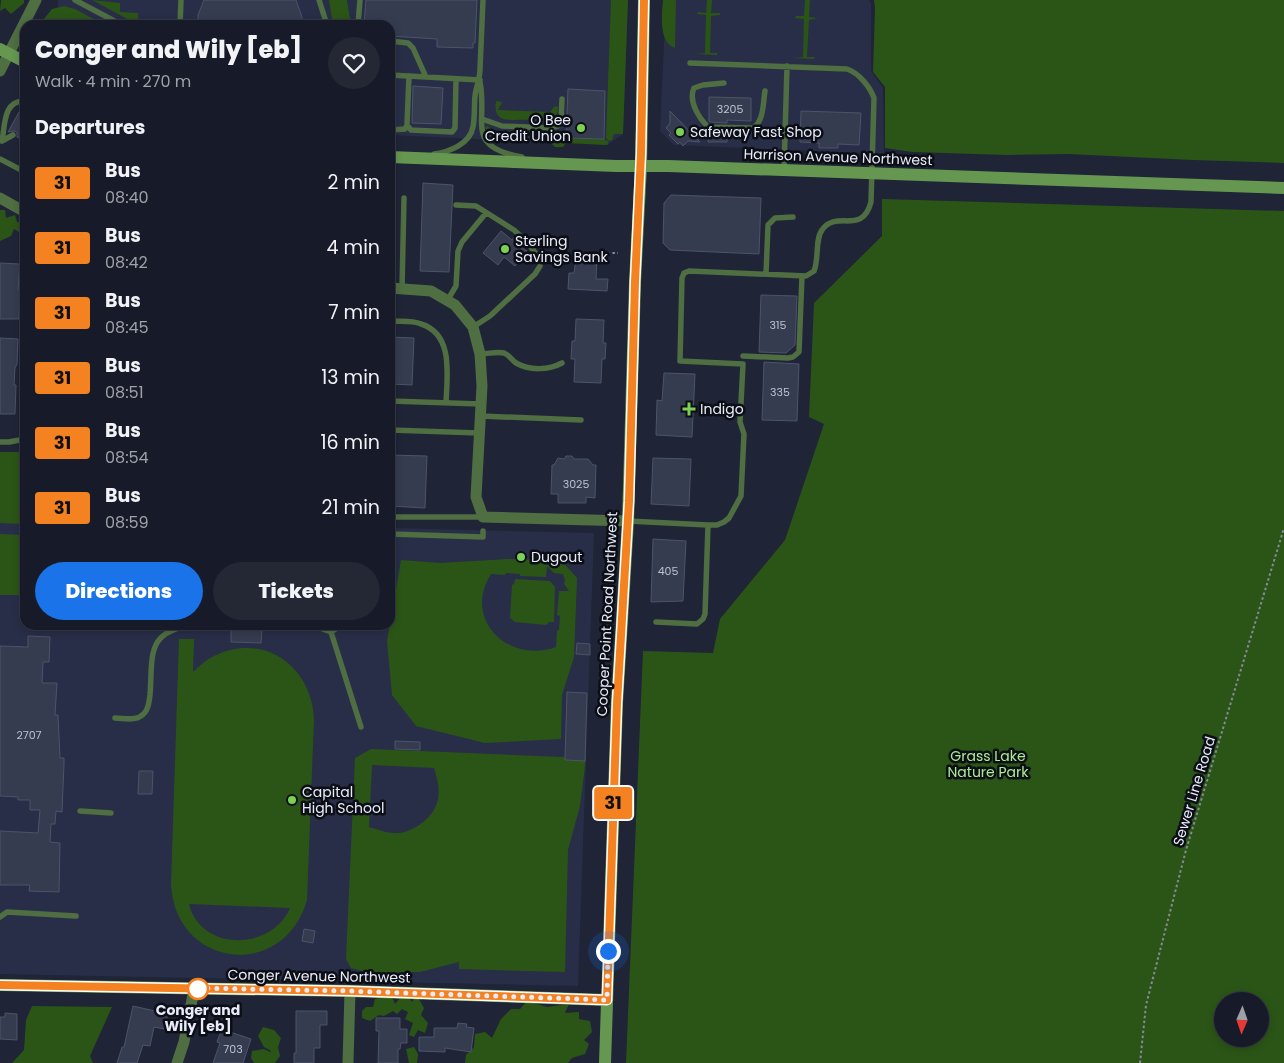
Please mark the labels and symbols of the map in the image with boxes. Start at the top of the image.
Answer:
house number: 3205 [717,101,743,117]
place label: O Bee Credit Union [485,110,571,146]
marker: O Bee Credit Union [575,122,587,134]
place label: Safeway Fast Shop [690,122,822,142]
marker: Safeway Fast Shop [674,126,686,138]
street label: Harrison Avenue Northwest [743,144,933,170]
place label: Sterling Savings Bank [515,231,608,267]
marker: Sterling Savings Bank [499,243,511,255]
house number: 315 [770,317,787,333]
house number: 335 [770,384,790,400]
place label: Indigo [700,399,744,419]
marker: Indigo [682,402,696,416]
house number: 3025 [563,476,589,492]
street label: Cooper Point Road Northwest [592,511,622,717]
place label: Dugout [531,547,582,567]
marker: Dugout [515,551,527,563]
house number: 405 [658,563,678,579]
house number: 2707 [16,727,42,743]
street label: Sewer Line Road [1168,734,1220,848]
park label: Grass Lake Nature Park [947,746,1029,782]
place label: Capital High School [302,782,384,818]
line badge: 31 [590,787,636,819]
marker: Capital High School [286,794,298,806]
your location [596,939,621,964]
street label: Conger Avenue Northwest [227,964,411,988]
marker: Conger and Wily [eb] [187,978,209,1000]
north arrow [1214,992,1269,1048]
place label: Conger and Wily [eb] [156,1000,240,1036]
house number: 703 [223,1041,243,1057]

